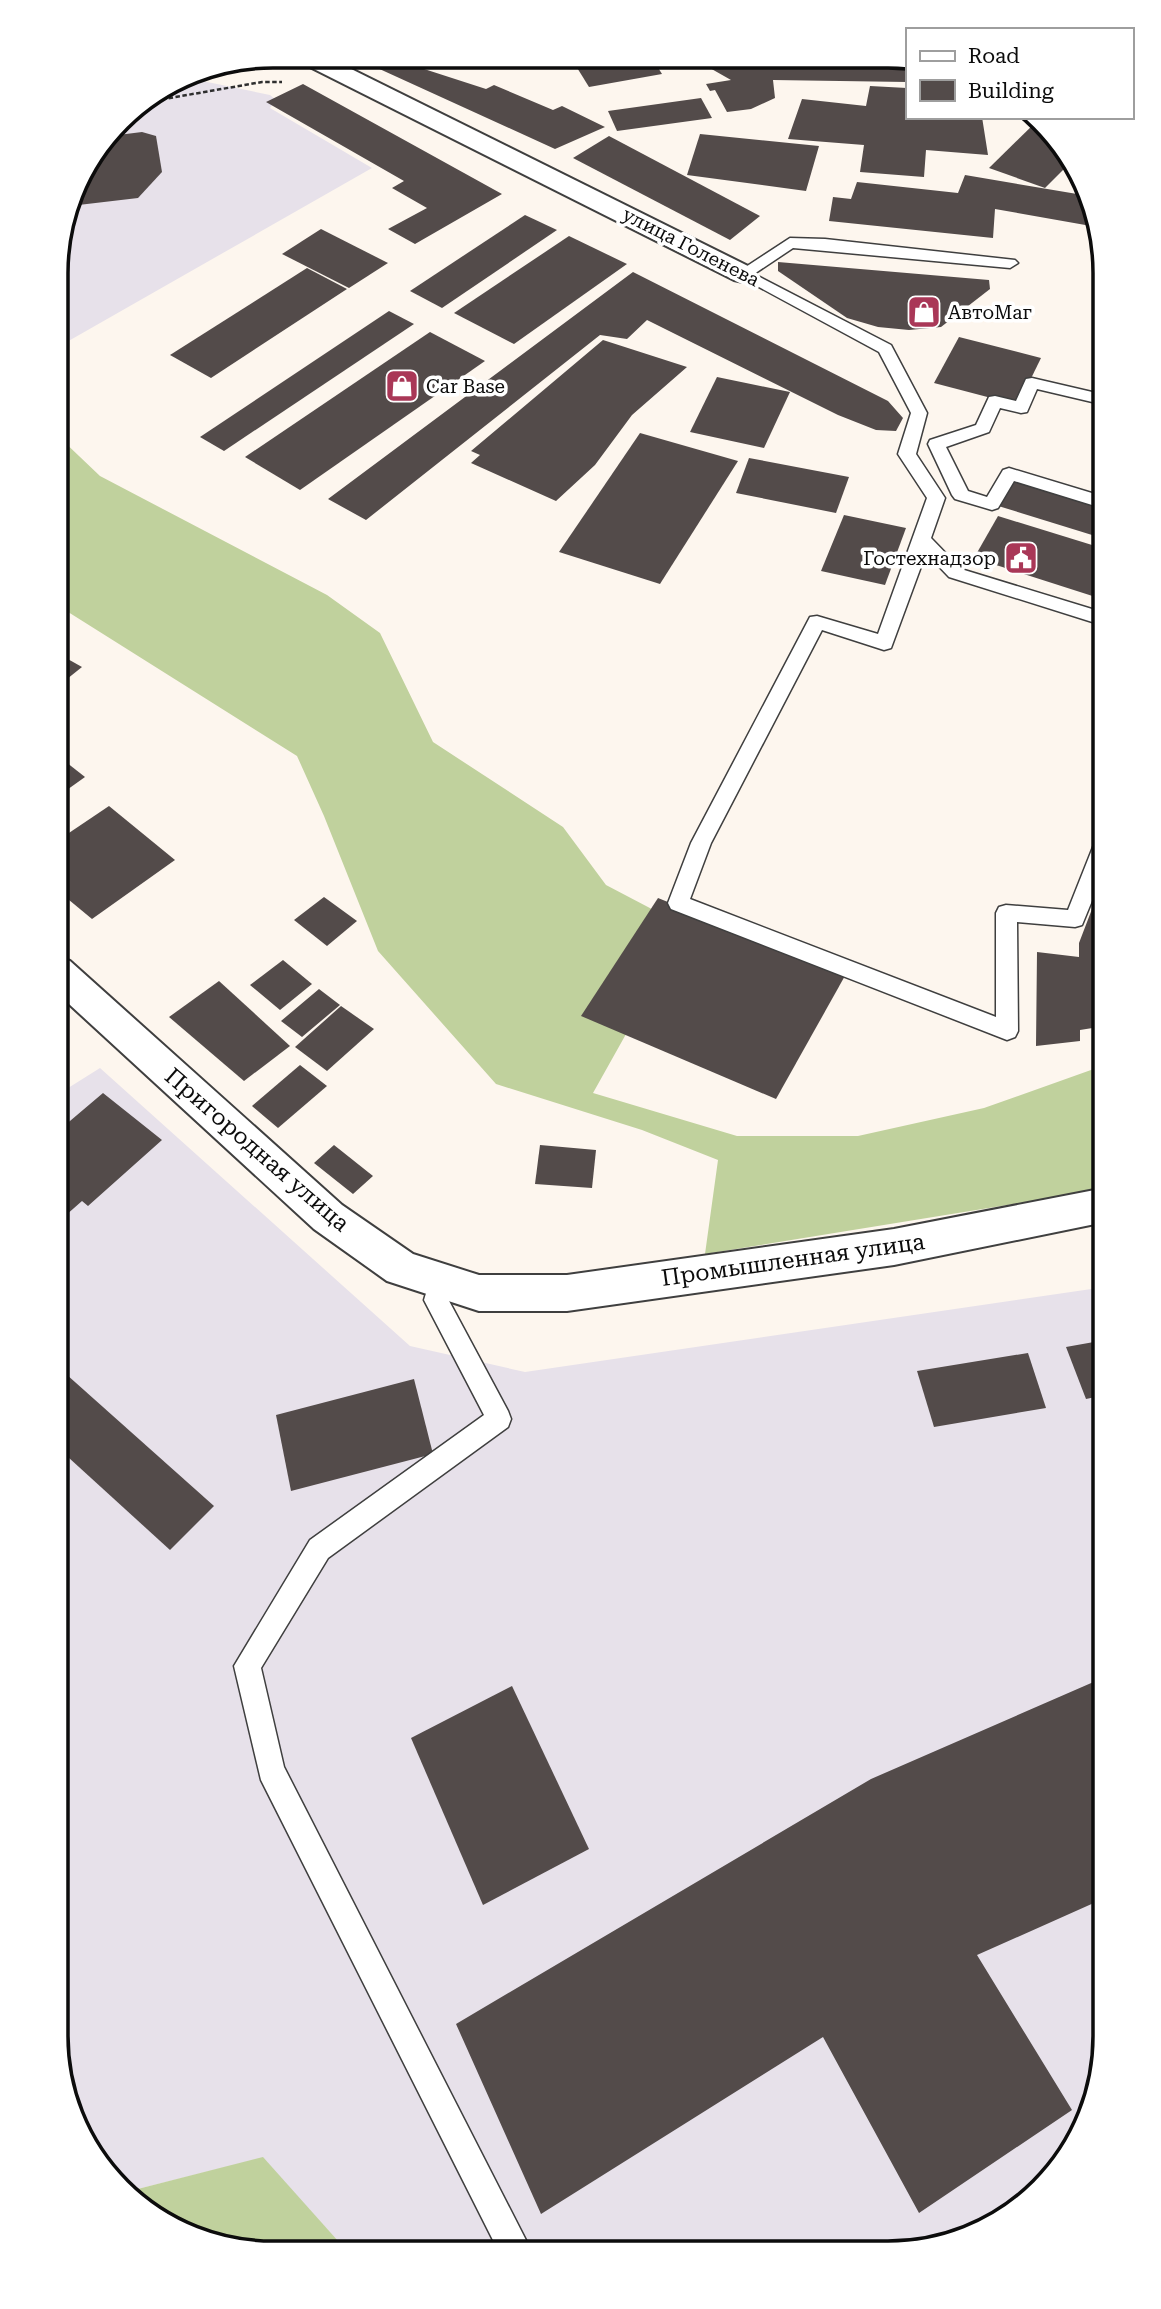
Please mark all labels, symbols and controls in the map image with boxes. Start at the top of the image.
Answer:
legend [906,28,1133,119]
text: Road [968,44,1020,68]
text: Building [968,79,1054,103]
street label: улица Голенева [619,203,764,292]
shop icon: АвтоМаг [905,293,943,331]
place label: АвтоМаг [948,301,1032,324]
shop icon: Car Base [383,367,421,405]
place label: Car Base [426,375,505,398]
public building icon: Гостехнадзор [1002,539,1040,577]
place label: Гостехнадзор [863,547,996,570]
street label: Пригородная улица [159,1063,355,1238]
street label: Промышленная улица [660,1228,927,1292]

